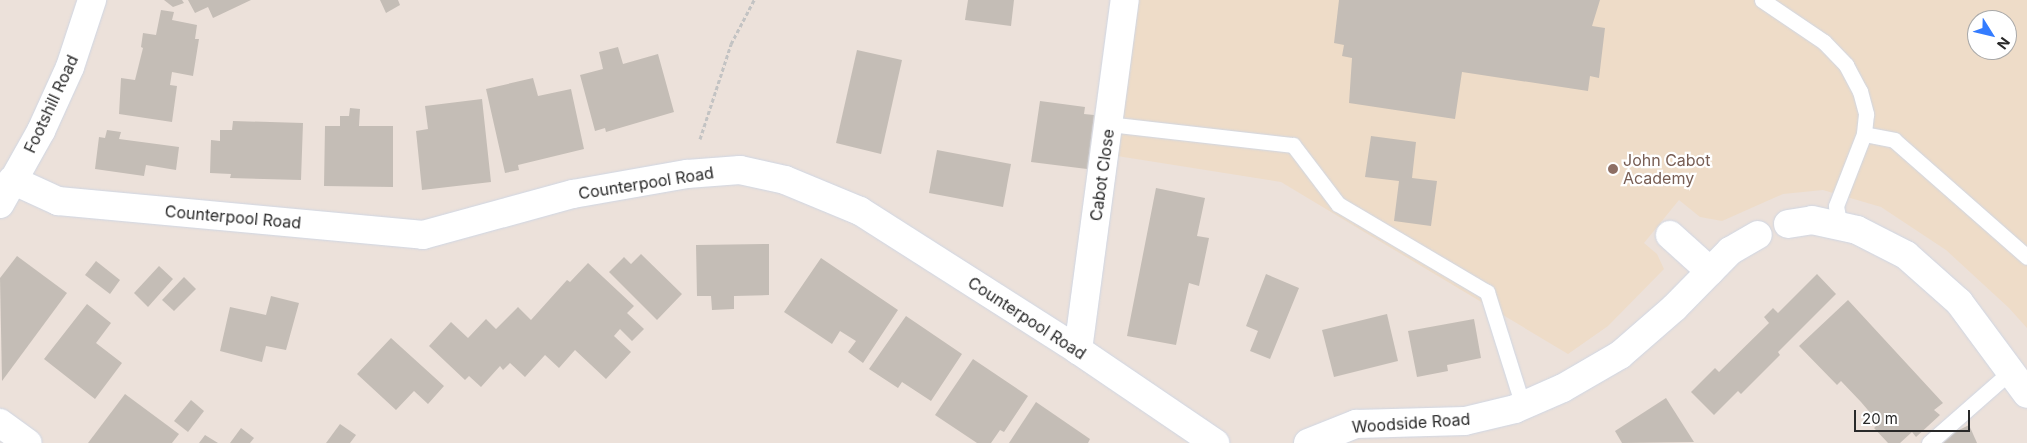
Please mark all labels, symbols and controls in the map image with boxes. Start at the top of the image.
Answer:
north arrow [1967,10,2017,60]
text: N [1994,34,2014,53]
street label: Footshill Road [20,52,82,156]
street label: Cabot Close [1086,128,1118,222]
place label: John Cabot Academy [1623,150,1710,188]
street label: Counterpool Road [577,163,715,203]
marker: John Cabot Academy [1607,163,1619,175]
street label: Counterpool Road [164,201,302,233]
street label: Counterpool Road [964,273,1090,363]
scale bar [1857,400,1973,432]
street label: Woodside Road [1351,409,1471,437]
text: 20 m [1862,409,1898,428]

